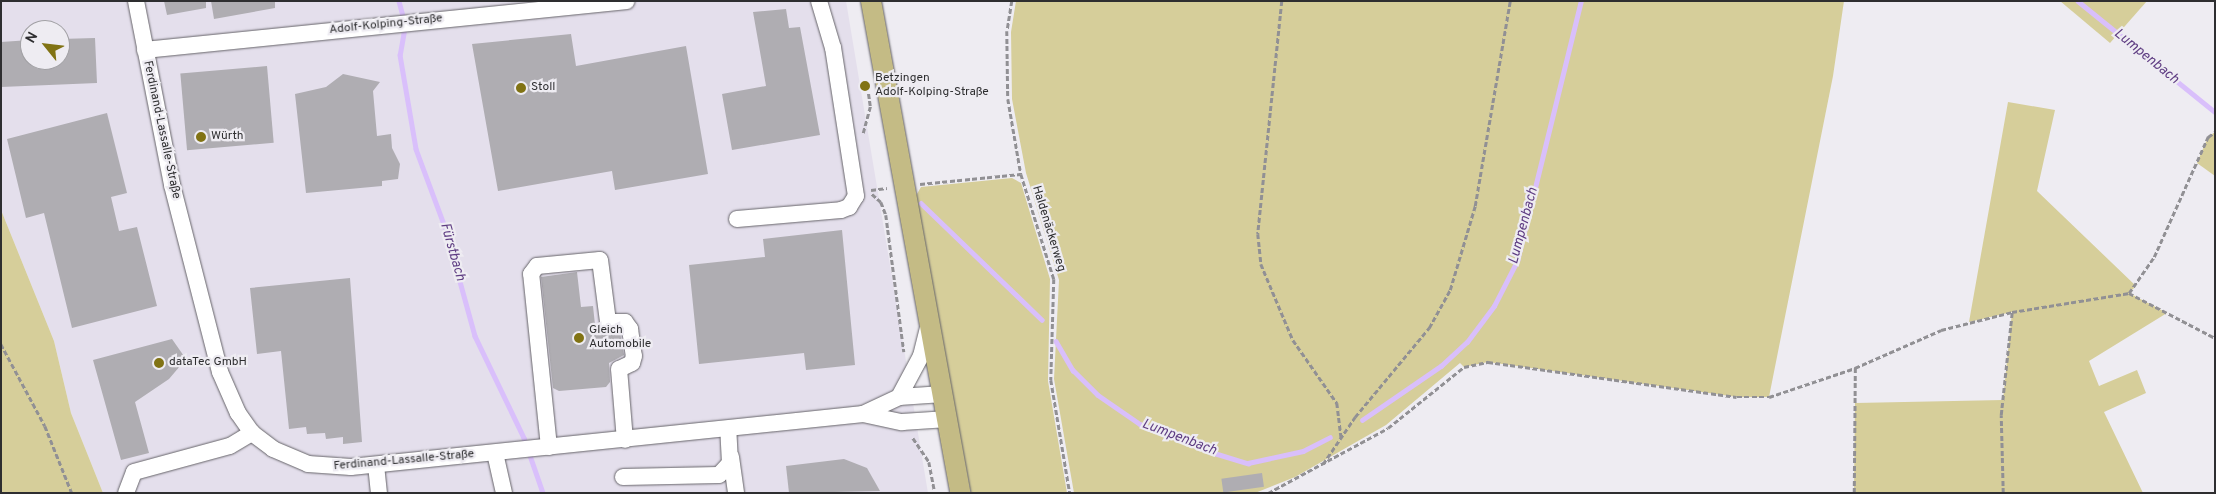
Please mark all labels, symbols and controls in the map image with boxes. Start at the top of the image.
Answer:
street label: Adolf-Kolping-Straße [329,12,443,38]
north arrow [20,20,70,70]
water label: Lumpenbach [2110,26,2182,88]
text: N [22,29,42,46]
street label: Ferdinand-Lassalle-Straße [139,60,183,200]
place label: Betzingen Adolf-Kolping-Straße [875,72,989,100]
marker: Betzingen Adolf-Kolping-Straße [859,80,871,92]
place label: Stoll [531,81,555,95]
marker: Stoll [515,82,527,94]
place label: Würth [211,130,244,144]
marker: Würth [195,131,207,143]
street label: Haldenäckerweg [1028,184,1068,274]
water label: Lumpenbach [1506,186,1542,266]
water label: Fürstbach [436,221,468,283]
place label: Gleich Automobile [589,324,651,352]
marker: Gleich Automobile [573,332,585,344]
place label: dataTec GmbH [169,356,247,370]
marker: dataTec GmbH [153,357,165,369]
water label: Lumpenbach [1139,416,1219,460]
street label: Ferdinand-Lassalle-Straße [333,448,475,474]

